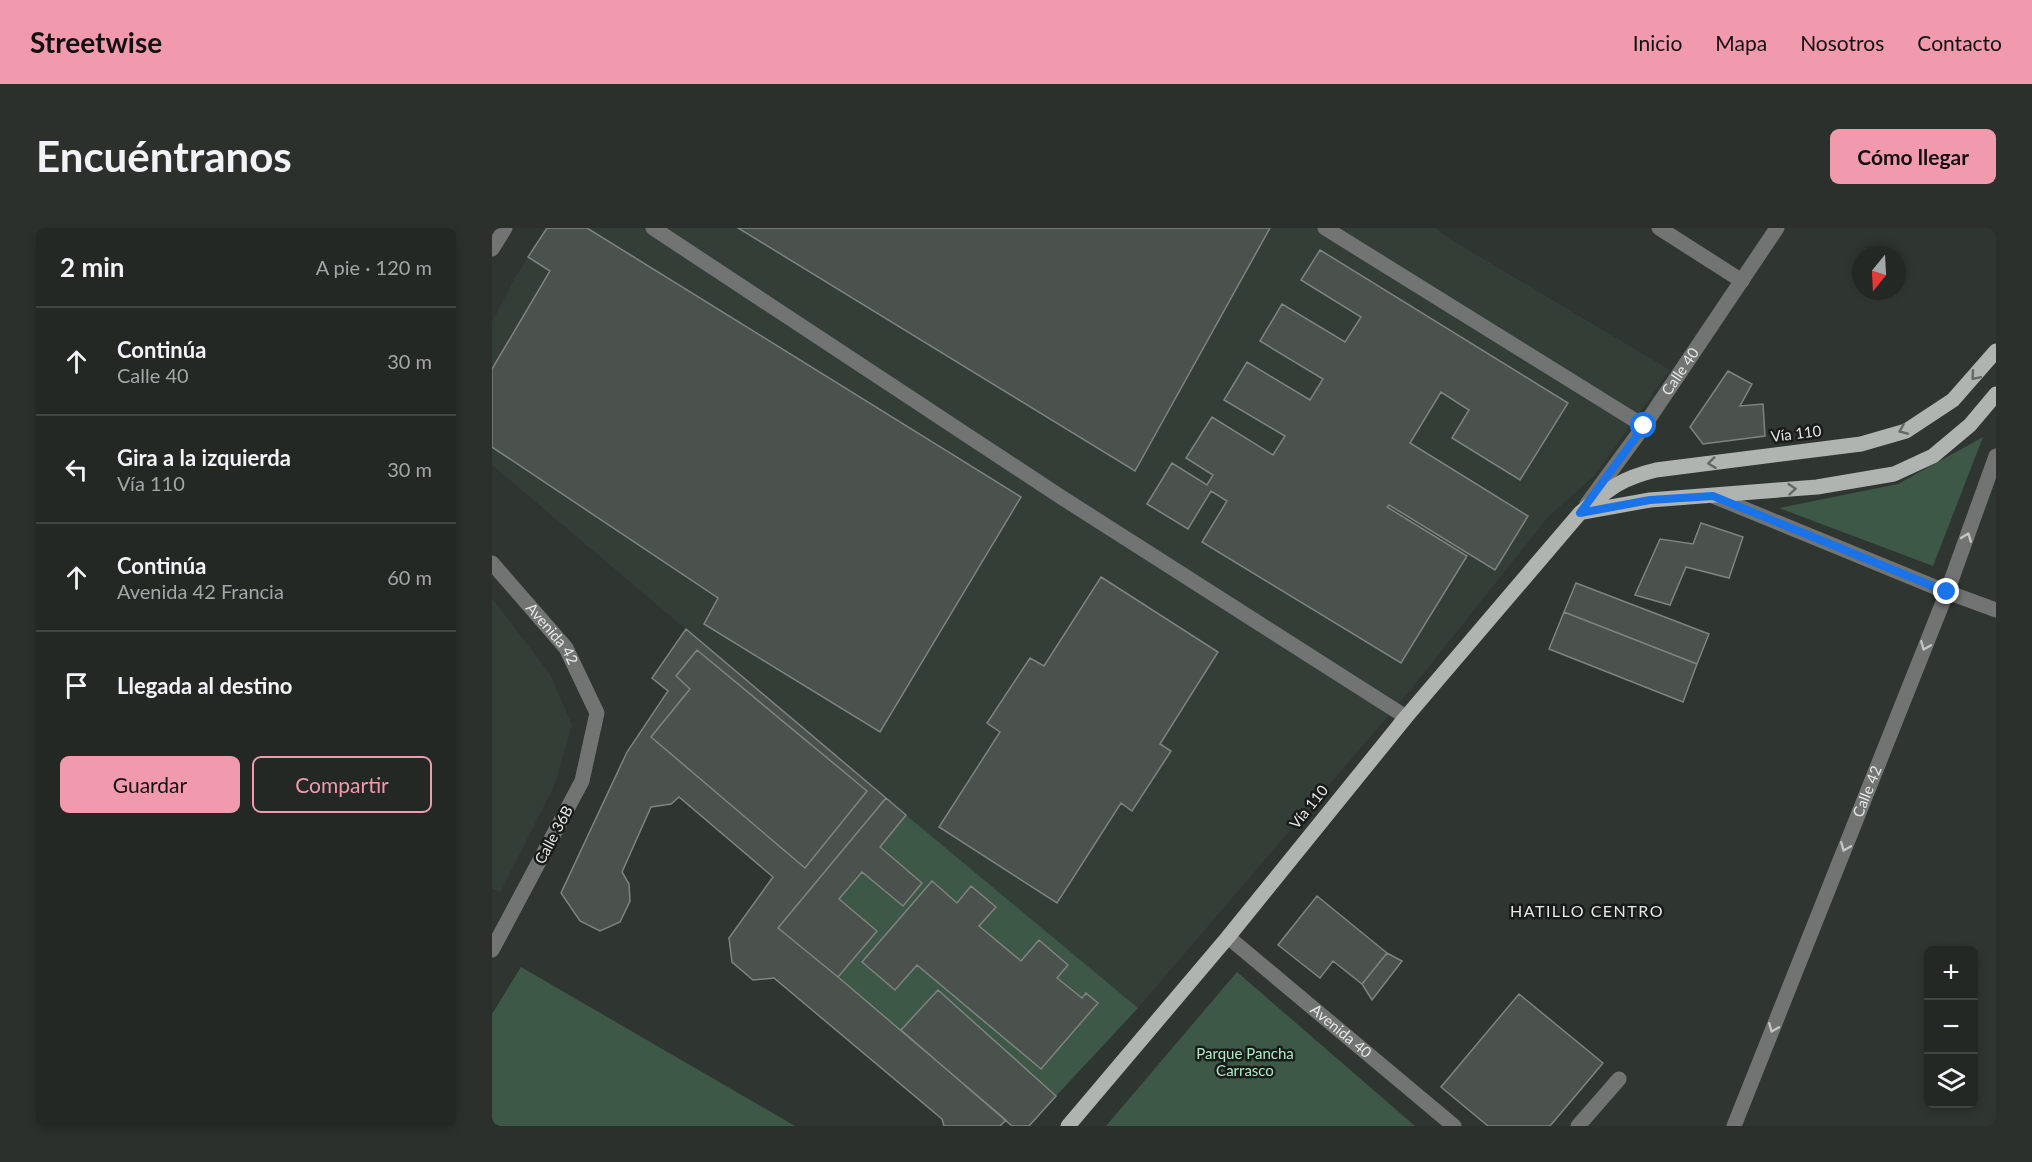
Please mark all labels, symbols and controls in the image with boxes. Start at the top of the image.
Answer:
text: Streetwise [30,25,162,59]
text: Inicio [1633,30,1682,55]
text: Mapa [1715,30,1767,55]
text: Nosotros [1800,30,1884,55]
text: Contacto [1917,30,2002,55]
button: Cómo llegar [1830,129,1996,184]
text: Encuéntranos [36,131,292,181]
north arrow [1852,246,1906,300]
text: 2 min [60,251,124,283]
text: A pie · 120 m [316,255,432,279]
text: Continúa [117,336,206,363]
street label: Calle 40 [1657,344,1702,398]
icon: ahead [60,345,93,378]
text: 30 m [387,349,432,373]
text: Calle 40 [117,363,189,387]
one-way arrow [1971,369,1982,380]
route start [1630,412,1656,438]
street label: Vía 110 [1770,421,1822,445]
one-way arrow [1899,423,1910,435]
text: Gira a la izquierda [117,444,291,471]
icon: left [60,453,93,486]
one-way arrow [1707,456,1716,469]
text: 30 m [387,457,432,481]
text: Vía 110 [117,471,185,495]
one-way arrow [1788,483,1797,496]
one-way arrow [1960,532,1972,543]
text: Continúa [117,552,206,579]
icon: ahead [60,561,93,594]
text: 60 m [387,565,432,589]
route end [1933,578,1959,604]
text: Avenida 42 Francia [117,579,284,603]
street label: Avenida 42 [523,599,583,667]
one-way arrow [1920,640,1932,651]
icon: arrive [60,669,93,702]
text: Llegada al destino [117,672,293,699]
button: Guardar [60,756,240,813]
button: Compartir [252,756,432,813]
street label: Calle 42 [1848,763,1885,820]
street label: Vía 110 [1285,781,1331,832]
street label: Calle 36B [530,802,576,867]
one-way arrow [1840,840,1852,851]
district label: HATILLO CENTRO [1510,901,1664,920]
map controls [1924,946,1978,1108]
button: + [1924,946,1978,1000]
street label: Avenida 40 [1307,1000,1376,1061]
button: − [1924,1000,1978,1054]
one-way arrow [1768,1021,1780,1032]
park label: Parque Pancha Carrasco [1196,1044,1294,1079]
button: layers [1924,1054,1978,1108]

